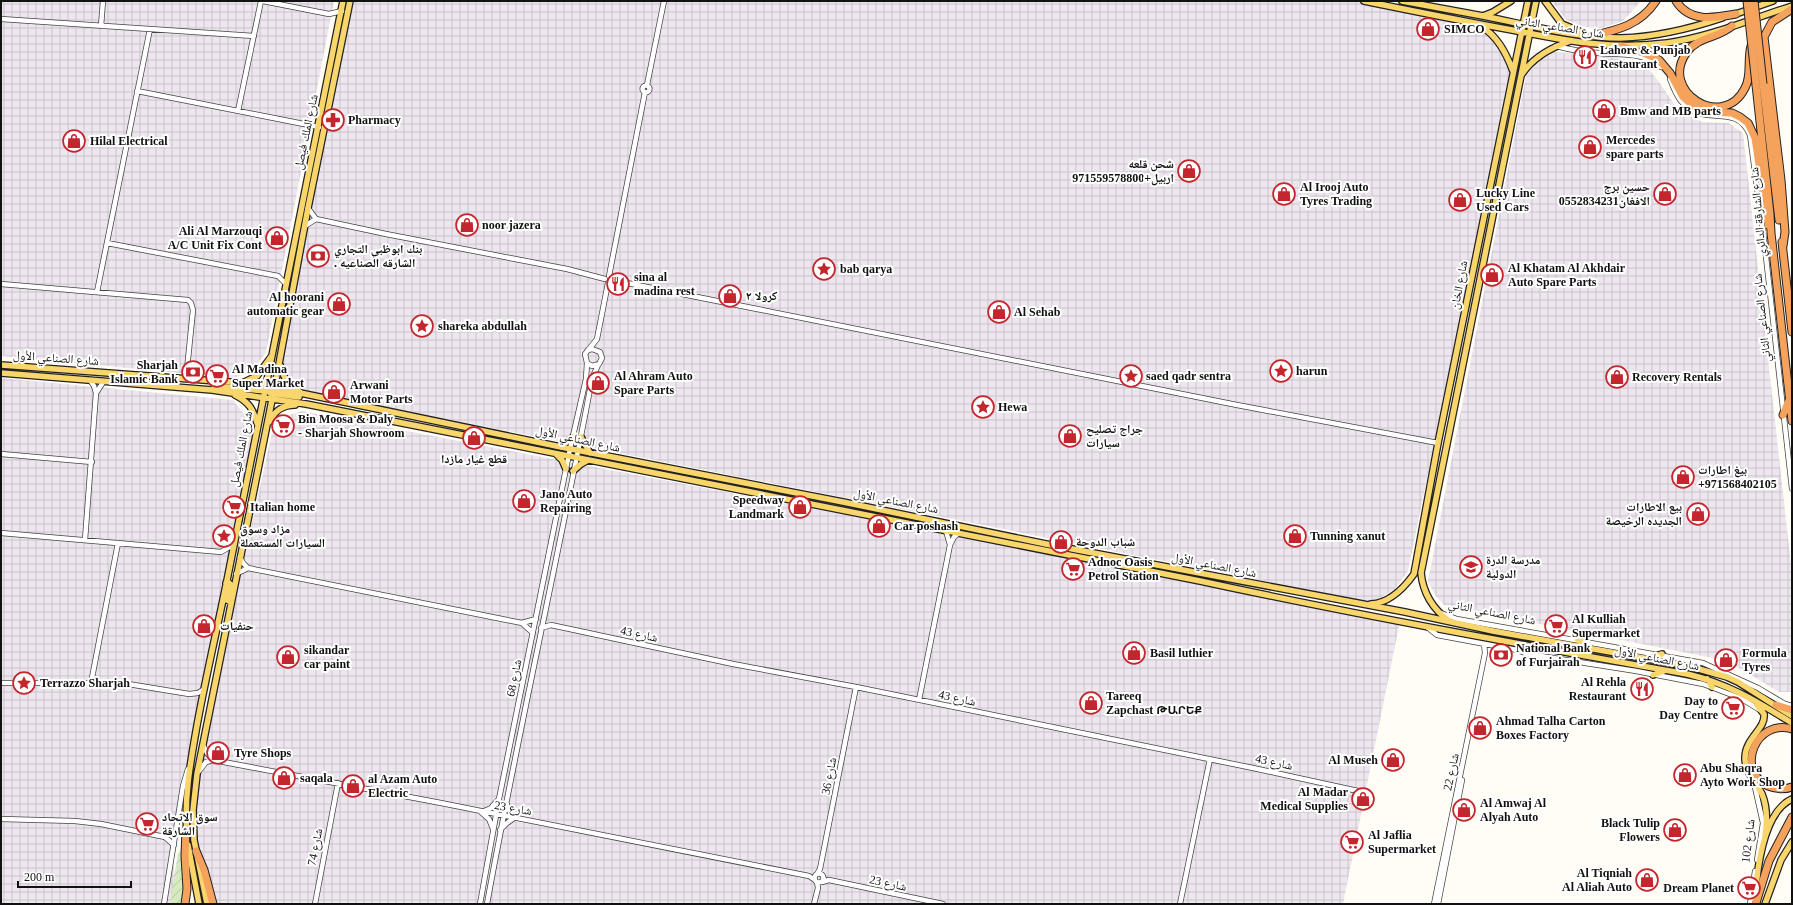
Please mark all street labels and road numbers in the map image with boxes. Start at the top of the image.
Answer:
street label: شارع الصناعي الثاني [1515,13,1605,44]
street label: شارع الملك فيصل [291,93,322,171]
street label: شارع الشارقة الدائري [1747,166,1772,257]
street label: شارع الخان [1447,259,1472,311]
street label: شارع الصناعي الثاني [1750,273,1777,363]
street label: شارع الصناعي الأول [12,348,100,371]
street label: شارع الملك فيصل [227,410,256,488]
street label: شارع الصناعي الأول [534,423,622,458]
street label: شارع الصناعي الأول [852,486,940,519]
street label: شارع الصناعي الأول [1170,550,1258,583]
street label: شارع الصناعي الثاني [1447,597,1537,630]
street label: شارع 43 [619,623,659,646]
street label: شارع الصناعي الأول [1613,643,1701,676]
street label: شارع 68 [504,658,525,698]
street label: شارع 43 [937,687,977,710]
street label: شارع 43 [1254,751,1294,774]
street label: شارع 22 [1440,752,1463,792]
street label: شارع 36 [819,756,840,796]
street label: شارع 23 [493,798,533,819]
street label: شارع 102 [1738,818,1759,864]
street label: شارع 74 [305,827,326,867]
street label: شارع 23 [868,872,908,895]

